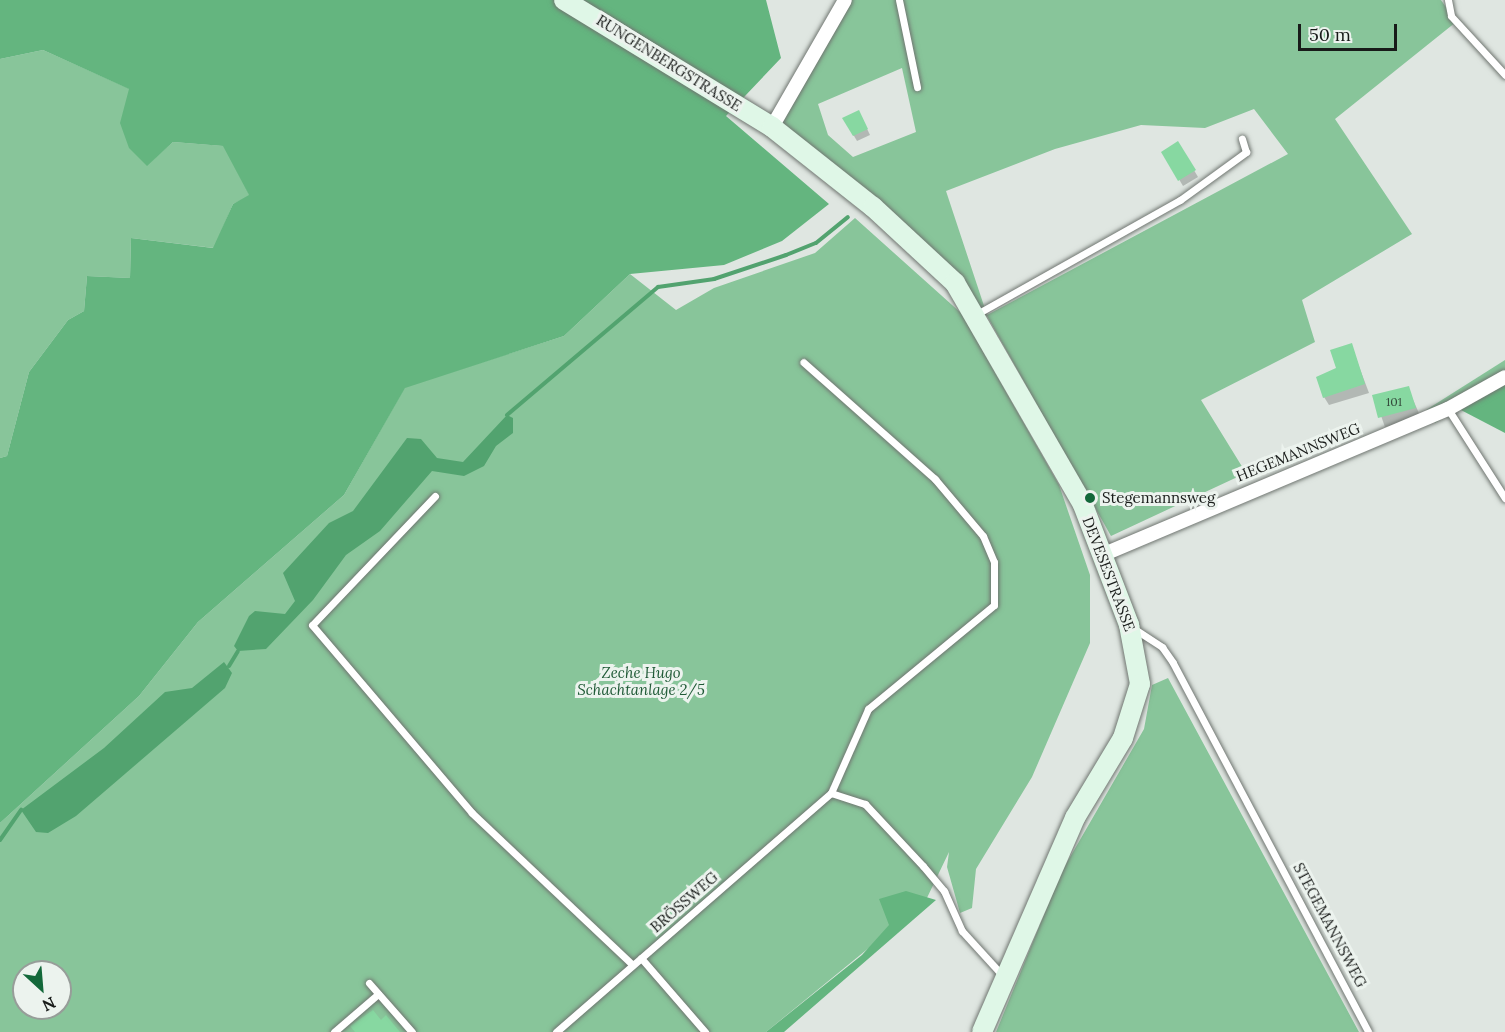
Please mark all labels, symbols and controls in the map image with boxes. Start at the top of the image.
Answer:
street label: RUNGENBERGSTRASSE [593,11,745,115]
scale bar [1301,12,1400,50]
text: 50 m [1309,23,1351,46]
house number: 101 [1386,395,1402,409]
street label: HEGEMANNSWEG [1233,419,1363,485]
place label: Stegemannsweg [1102,489,1215,507]
marker: Stegemannsweg [1083,491,1097,505]
street label: DEVESESTRASSE [1079,514,1139,634]
park label: Zeche Hugo Schachtanlage 2/5 [577,663,705,698]
street label: STEGEMANNSWEG [1290,860,1370,990]
street label: BRÖSSWEG [647,868,721,936]
north arrow [12,960,72,1020]
text: N [39,993,59,1016]

